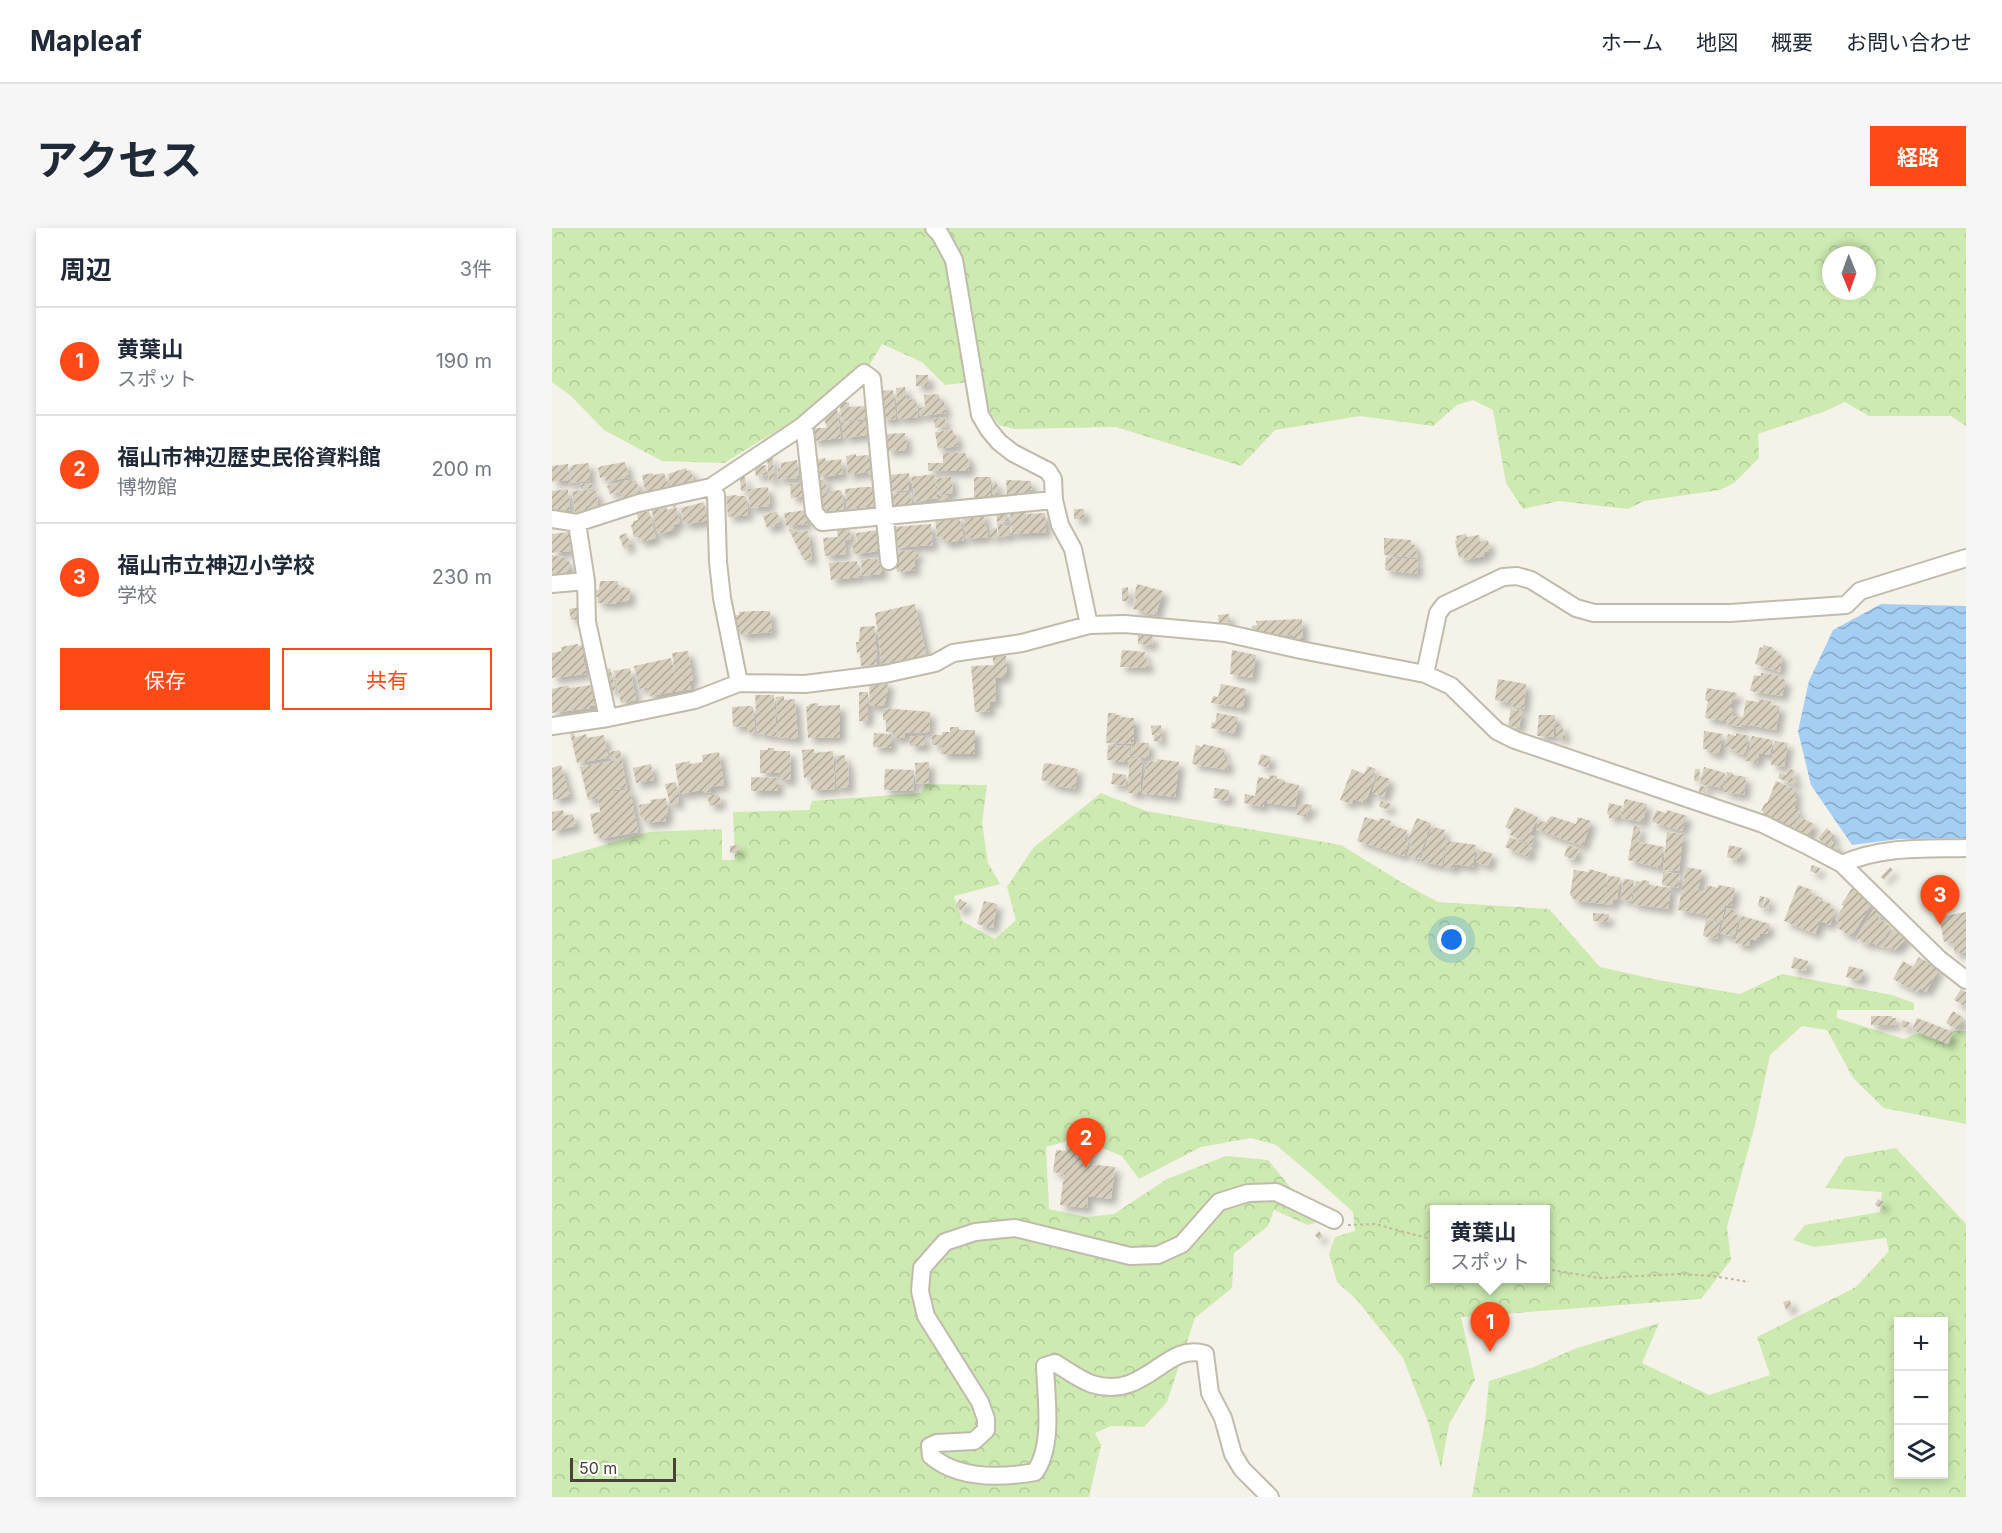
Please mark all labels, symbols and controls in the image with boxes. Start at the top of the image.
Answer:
text: Mapleaf [30,24,142,58]
text: ホーム [1601,30,1663,55]
text: 地図 [1696,30,1738,55]
text: 概要 [1771,30,1813,55]
text: お問い合わせ [1846,30,1972,55]
button: 経路 [1870,126,1966,186]
text: アクセス [36,134,202,185]
north arrow [1822,246,1876,300]
text: 周辺 [60,254,112,285]
text: 3件 [460,257,492,281]
text: 黄葉山 [117,336,183,362]
text: 1 [75,349,84,373]
text: 190 m [436,349,492,373]
text: スポット [117,367,197,391]
text: 福山市神辺歴史民俗資料館 [117,444,381,470]
text: 2 [73,457,86,481]
text: 200 m [431,457,492,481]
text: 博物館 [117,475,177,499]
text: 福山市立神辺小学校 [117,552,315,578]
text: 3 [73,565,86,589]
text: 230 m [432,565,492,589]
text: 学校 [117,583,157,607]
button: 保存 [60,648,270,710]
button: 共有 [282,648,492,710]
pin: 3 [1920,876,1960,925]
your location [1437,925,1466,954]
pin: 2 [1066,1118,1106,1168]
popup [1430,1205,1550,1283]
text: 黄葉山 [1450,1219,1516,1245]
text: スポット [1450,1250,1530,1274]
pin: 1 [1470,1302,1510,1352]
map controls [1894,1317,1948,1479]
button: + [1894,1317,1948,1371]
button: − [1894,1371,1948,1425]
button: layers [1894,1425,1948,1479]
scale bar [570,1455,676,1482]
text: 50 m [579,1458,617,1478]

